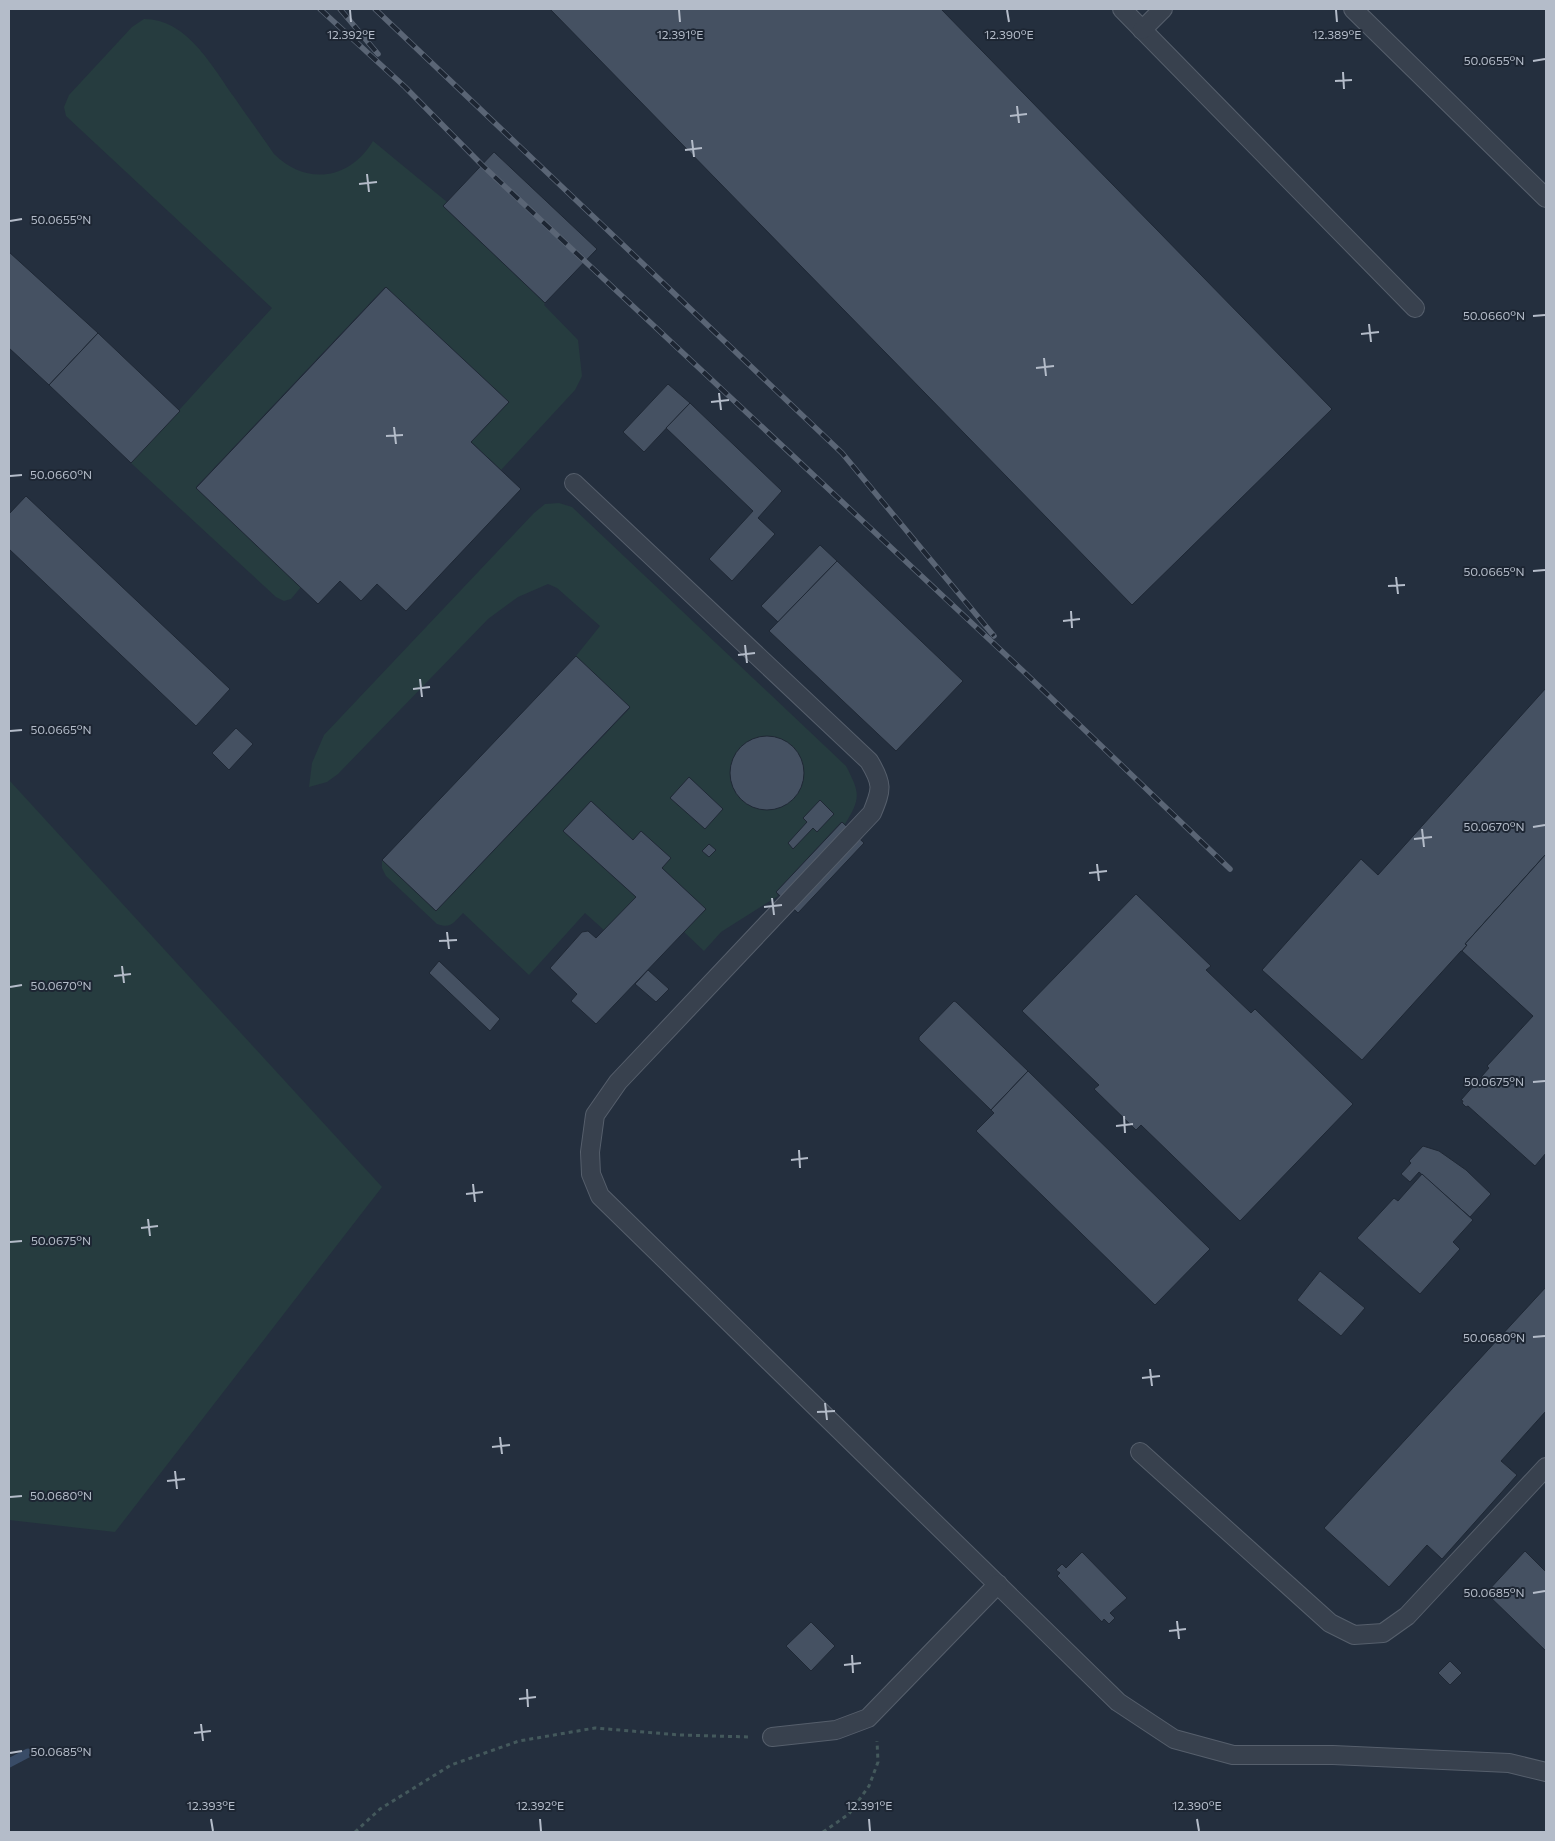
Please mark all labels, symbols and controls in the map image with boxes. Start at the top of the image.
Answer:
text: 12.392°E [327,27,375,41]
text: 12.391°E [657,27,703,41]
text: 12.390°E [984,27,1034,41]
text: 12.389°E [1313,27,1361,41]
text: 50.0655°N [1464,53,1524,67]
text: 50.0655°N [31,212,91,226]
text: 50.0660°N [1463,308,1525,322]
text: 50.0660°N [30,467,92,481]
text: 50.0665°N [1463,564,1525,578]
text: 50.0665°N [30,722,92,736]
text: 50.0670°N [1463,819,1525,833]
text: 50.0670°N [30,978,92,992]
text: 50.0675°N [1464,1074,1524,1088]
text: 50.0675°N [31,1233,91,1247]
text: 50.0680°N [1463,1330,1525,1344]
text: 50.0680°N [30,1488,92,1502]
text: 50.0685°N [1463,1585,1525,1599]
text: 50.0685°N [30,1744,92,1758]
text: 12.393°E [187,1798,235,1812]
text: 12.392°E [516,1798,564,1812]
text: 12.391°E [846,1798,892,1812]
text: 12.390°E [1172,1798,1222,1812]

